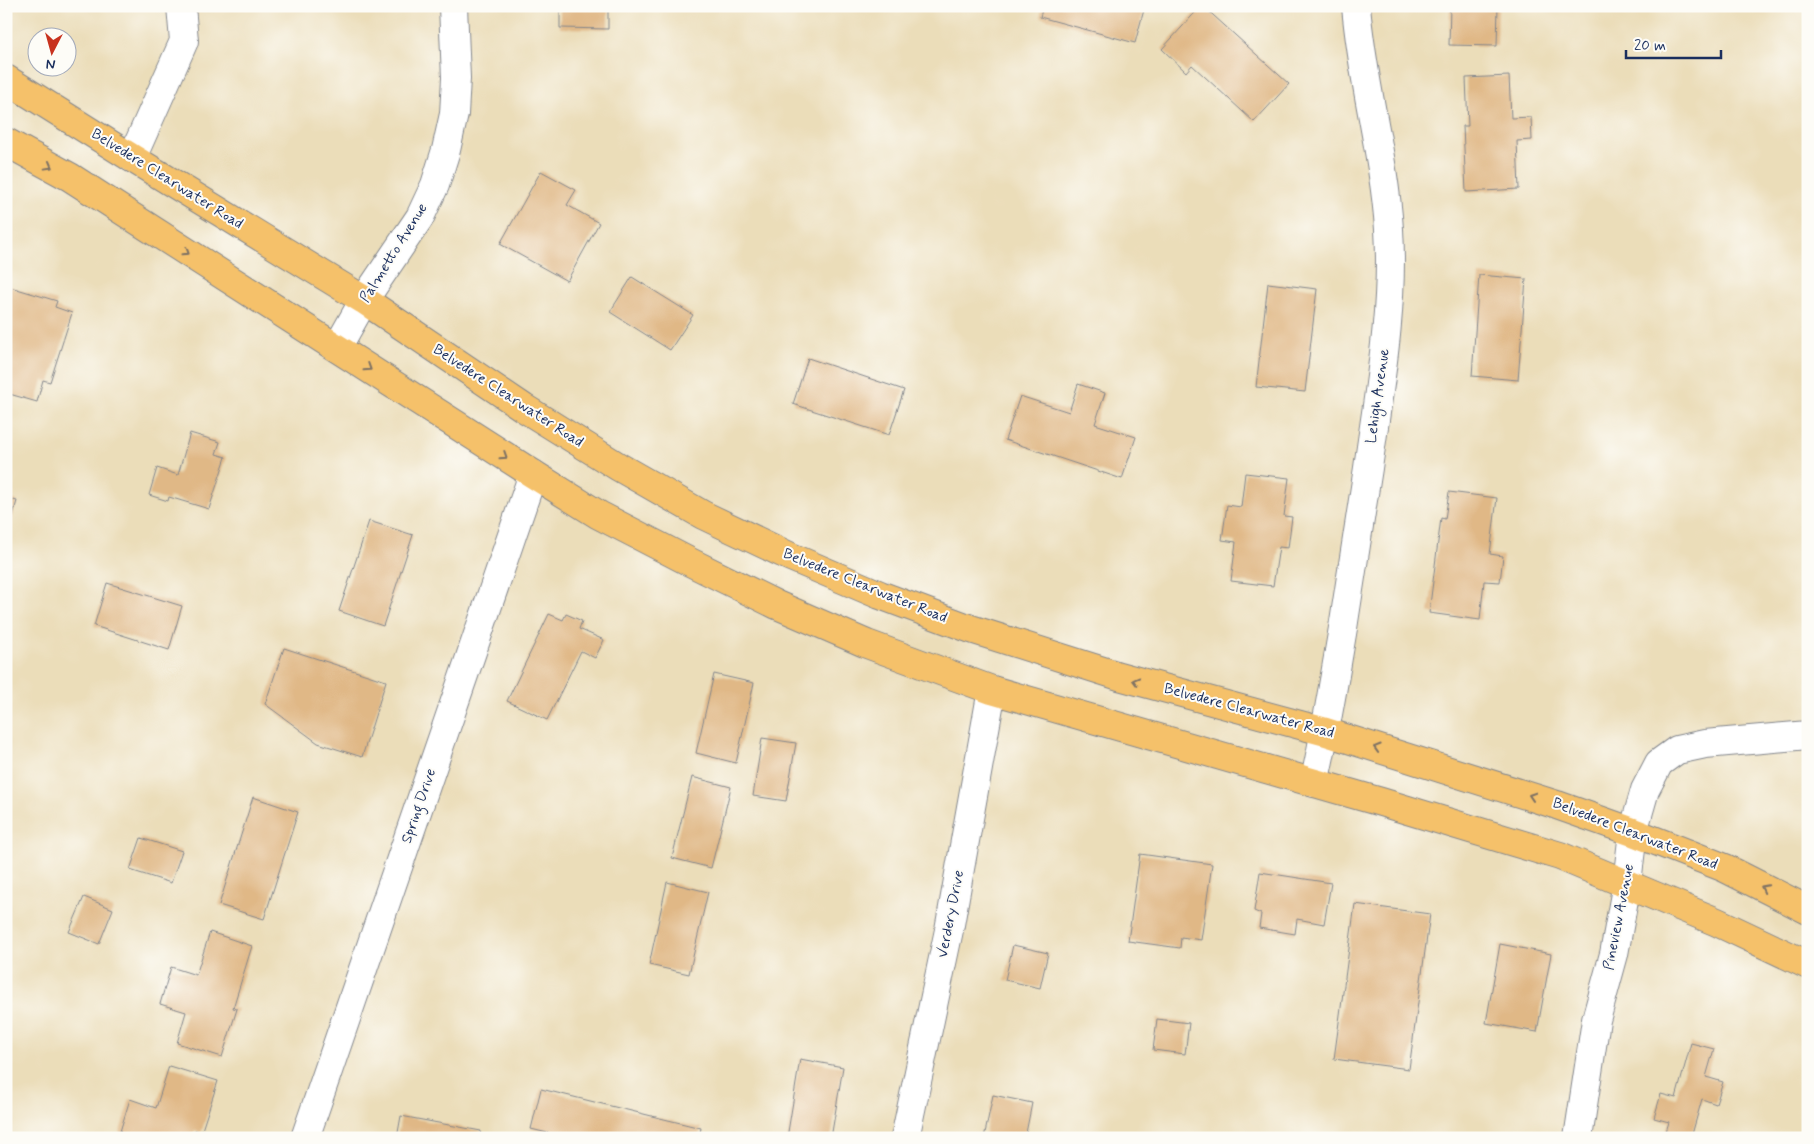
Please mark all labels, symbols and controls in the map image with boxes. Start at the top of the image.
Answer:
north arrow [28,28,78,78]
scale bar [1626,28,1722,60]
text: 20 m [1634,36,1666,56]
text: N [45,54,56,73]
street label: Belvedere Clearwater Road [87,124,247,234]
one-way arrow [43,159,52,169]
street label: Palmetto Avenue [355,199,433,306]
one-way arrow [181,245,190,255]
street label: Belvedere Clearwater Road [429,340,587,452]
street label: Lehigh Avenue [1361,347,1396,445]
one-way arrow [362,361,371,371]
one-way arrow [498,450,508,459]
street label: Belvedere Clearwater Road [780,544,950,628]
one-way arrow [1132,676,1141,687]
street label: Belvedere Clearwater Road [1162,679,1336,743]
one-way arrow [1374,743,1382,753]
street label: Spring Drive [397,766,442,847]
one-way arrow [1528,792,1537,802]
street label: Belvedere Clearwater Road [1549,793,1721,875]
street label: Pineview Avenue [1599,862,1639,972]
street label: Verdery Drive [933,868,969,960]
one-way arrow [1761,884,1770,894]

